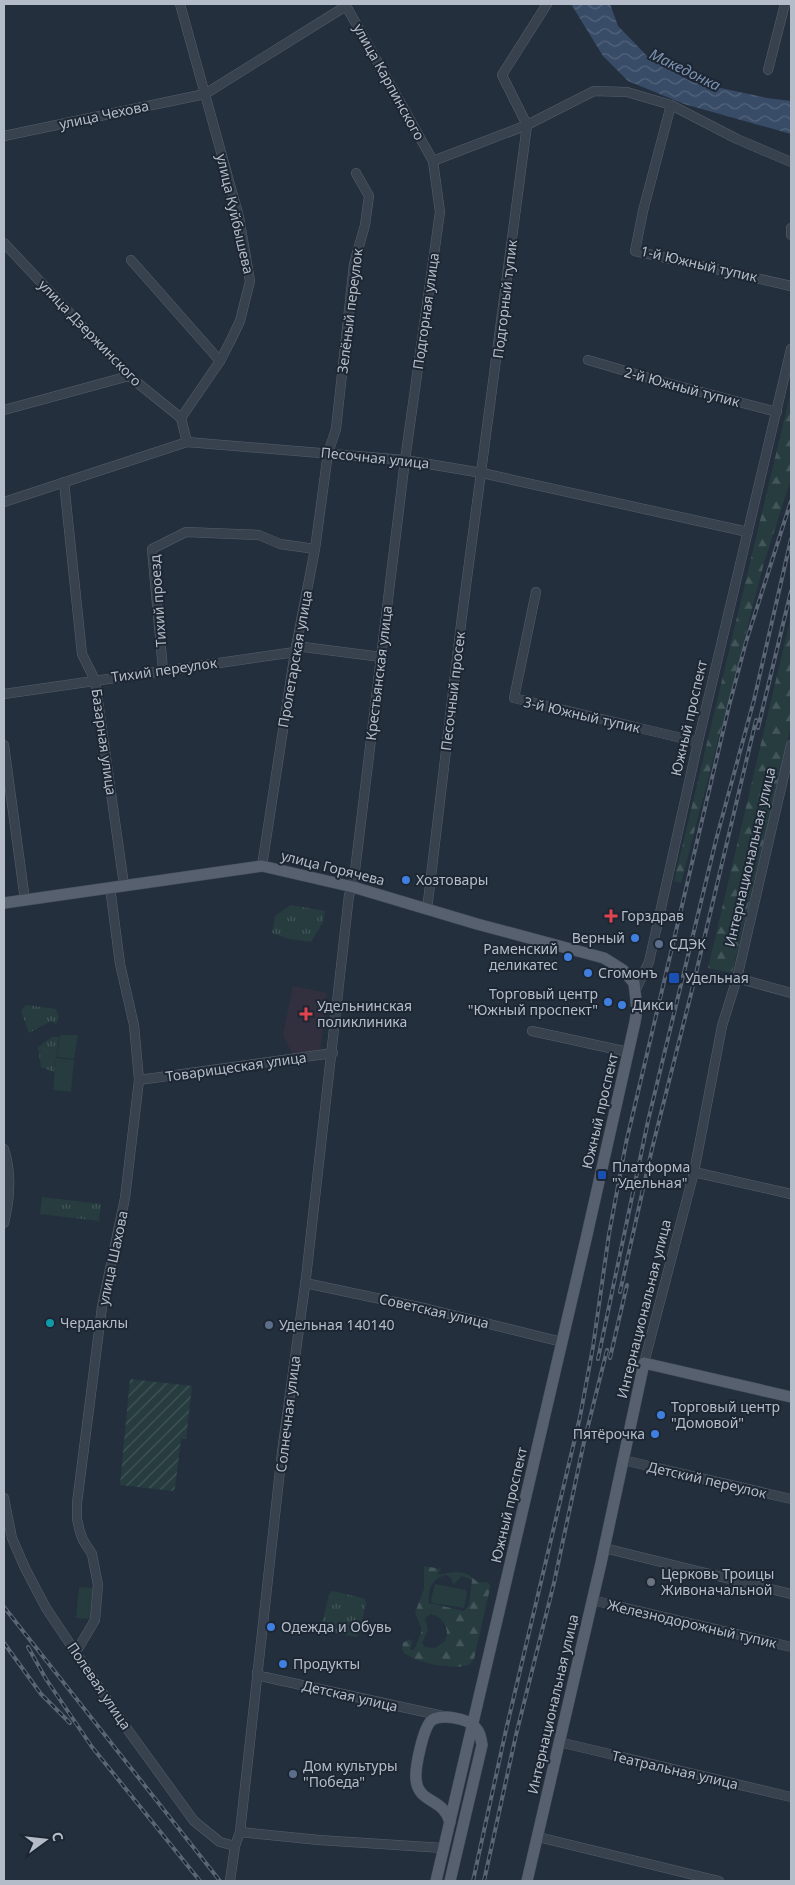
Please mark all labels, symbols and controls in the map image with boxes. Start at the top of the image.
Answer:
street label: улица Карпинского [349,20,429,144]
water label: Македонка [647,43,725,95]
street label: улица Чехова [57,96,150,133]
street label: улица Куйбышева [212,152,259,276]
street label: Подгорный тупик [488,238,521,359]
street label: 1-й Южный тупик [639,241,760,286]
street label: Зелёный переулок [332,247,367,374]
street label: Подгорная улица [408,251,443,370]
street label: улица Дзержинского [35,275,146,390]
street label: 2-й Южный тупик [622,362,743,411]
street label: Песочная улица [320,442,430,473]
street label: Тихий проезд [145,554,170,648]
street label: Пролетарская улица [273,589,316,729]
street label: Крестьянская улица [361,604,396,741]
street label: Песочный просек [436,630,469,752]
street label: Тихий переулок [110,653,219,686]
street label: Южный проспект [666,658,711,778]
street label: Базарная улица [88,687,121,796]
street label: 3-й Южный тупик [522,692,643,737]
street label: Интернациональная улица [720,765,779,949]
street label: улица Горячева [279,845,387,890]
place label: Хозтовары [416,870,488,889]
marker: Хозтовары [400,874,412,886]
place label: Горздрав [621,906,684,925]
marker: Горздрав [605,910,617,922]
place label: Верный [572,928,625,947]
marker: Верный [629,932,641,944]
place label: СДЭК [669,934,706,953]
marker: СДЭК [653,938,665,950]
place label: Раменский деликатес [483,939,558,974]
marker: Раменский деликатес [562,951,574,963]
place label: Сгомонъ [598,963,658,982]
marker: Сгомонъ [582,967,594,979]
place label: Удельная [685,968,749,987]
marker: Удельная [667,971,681,985]
place label: Торговый центр "Южный проспект" [468,984,598,1019]
place label: Дикси [632,995,674,1014]
place label: Удельнинская поликлиника [317,996,412,1031]
marker: Торговый центр "Южный проспект" [602,996,614,1008]
marker: Дикси [616,999,628,1011]
marker: Удельнинская поликлиника [299,1007,313,1021]
street label: Товарищеская улица [164,1047,308,1086]
street label: Южный проспект [577,1051,622,1171]
place label: Платформа "Удельная" [612,1157,690,1192]
marker: Платформа "Удельная" [596,1169,608,1181]
street label: улица Шахова [93,1209,132,1307]
street label: Интернациональная улица [612,1217,675,1400]
street label: Советская улица [377,1289,491,1332]
place label: Чердаклы [60,1313,128,1332]
place label: Удельная 140140 [279,1315,394,1334]
marker: Чердаклы [44,1317,56,1329]
marker: Удельная 140140 [263,1319,275,1331]
street label: Солнечная улица [271,1354,304,1474]
place label: Торговый центр "Домовой" [671,1397,780,1432]
marker: Торговый центр "Домовой" [655,1409,667,1421]
place label: Пятёрочка [573,1424,645,1443]
marker: Пятёрочка [649,1428,661,1440]
street label: Южный проспект [486,1445,531,1565]
street label: Детский переулок [646,1457,769,1503]
place label: Церковь Троицы Живоначальной [661,1564,774,1599]
marker: Церковь Троицы Живоначальной [645,1576,657,1588]
street label: Железнодорожный тупик [605,1595,779,1652]
street label: Интернациональная улица [523,1612,582,1796]
place label: Одежда и Обувь [281,1617,392,1636]
marker: Одежда и Обувь [265,1621,277,1633]
street label: Полевая улица [63,1638,136,1733]
place label: Продукты [293,1654,360,1673]
marker: Продукты [277,1658,289,1670]
street label: Детская улица [301,1675,400,1716]
street label: Театральная улица [610,1746,740,1793]
place label: Дом культуры "Победа" [303,1756,398,1791]
marker: Дом культуры "Победа" [287,1768,299,1780]
north arrow [20,1815,70,1865]
text: С [48,1830,68,1843]

